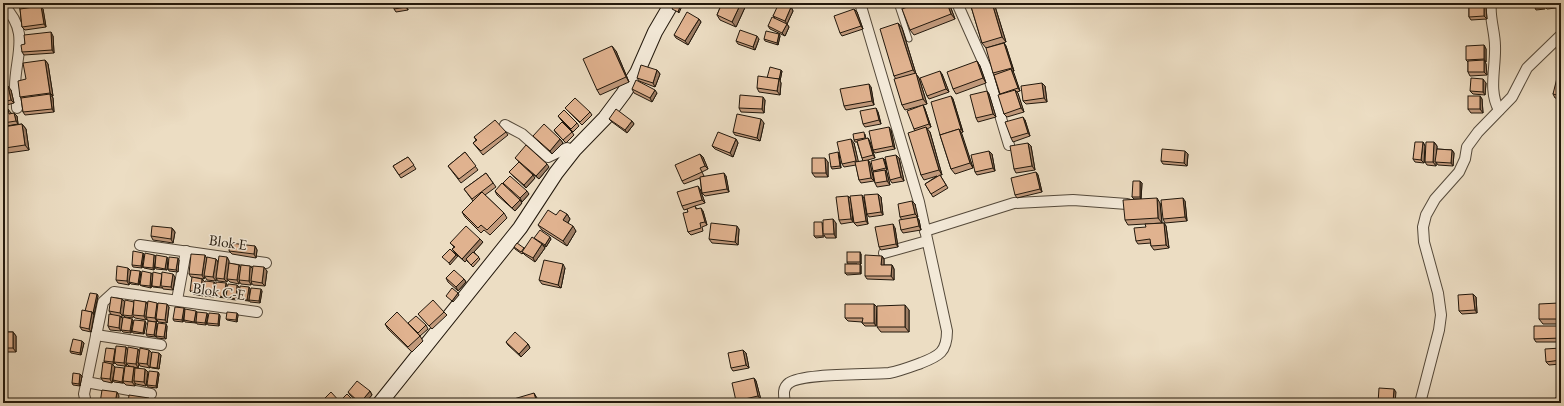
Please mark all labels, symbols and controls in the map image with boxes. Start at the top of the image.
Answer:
street label: Blok E [208,230,249,254]
street label: Blok C-E [191,278,247,304]

